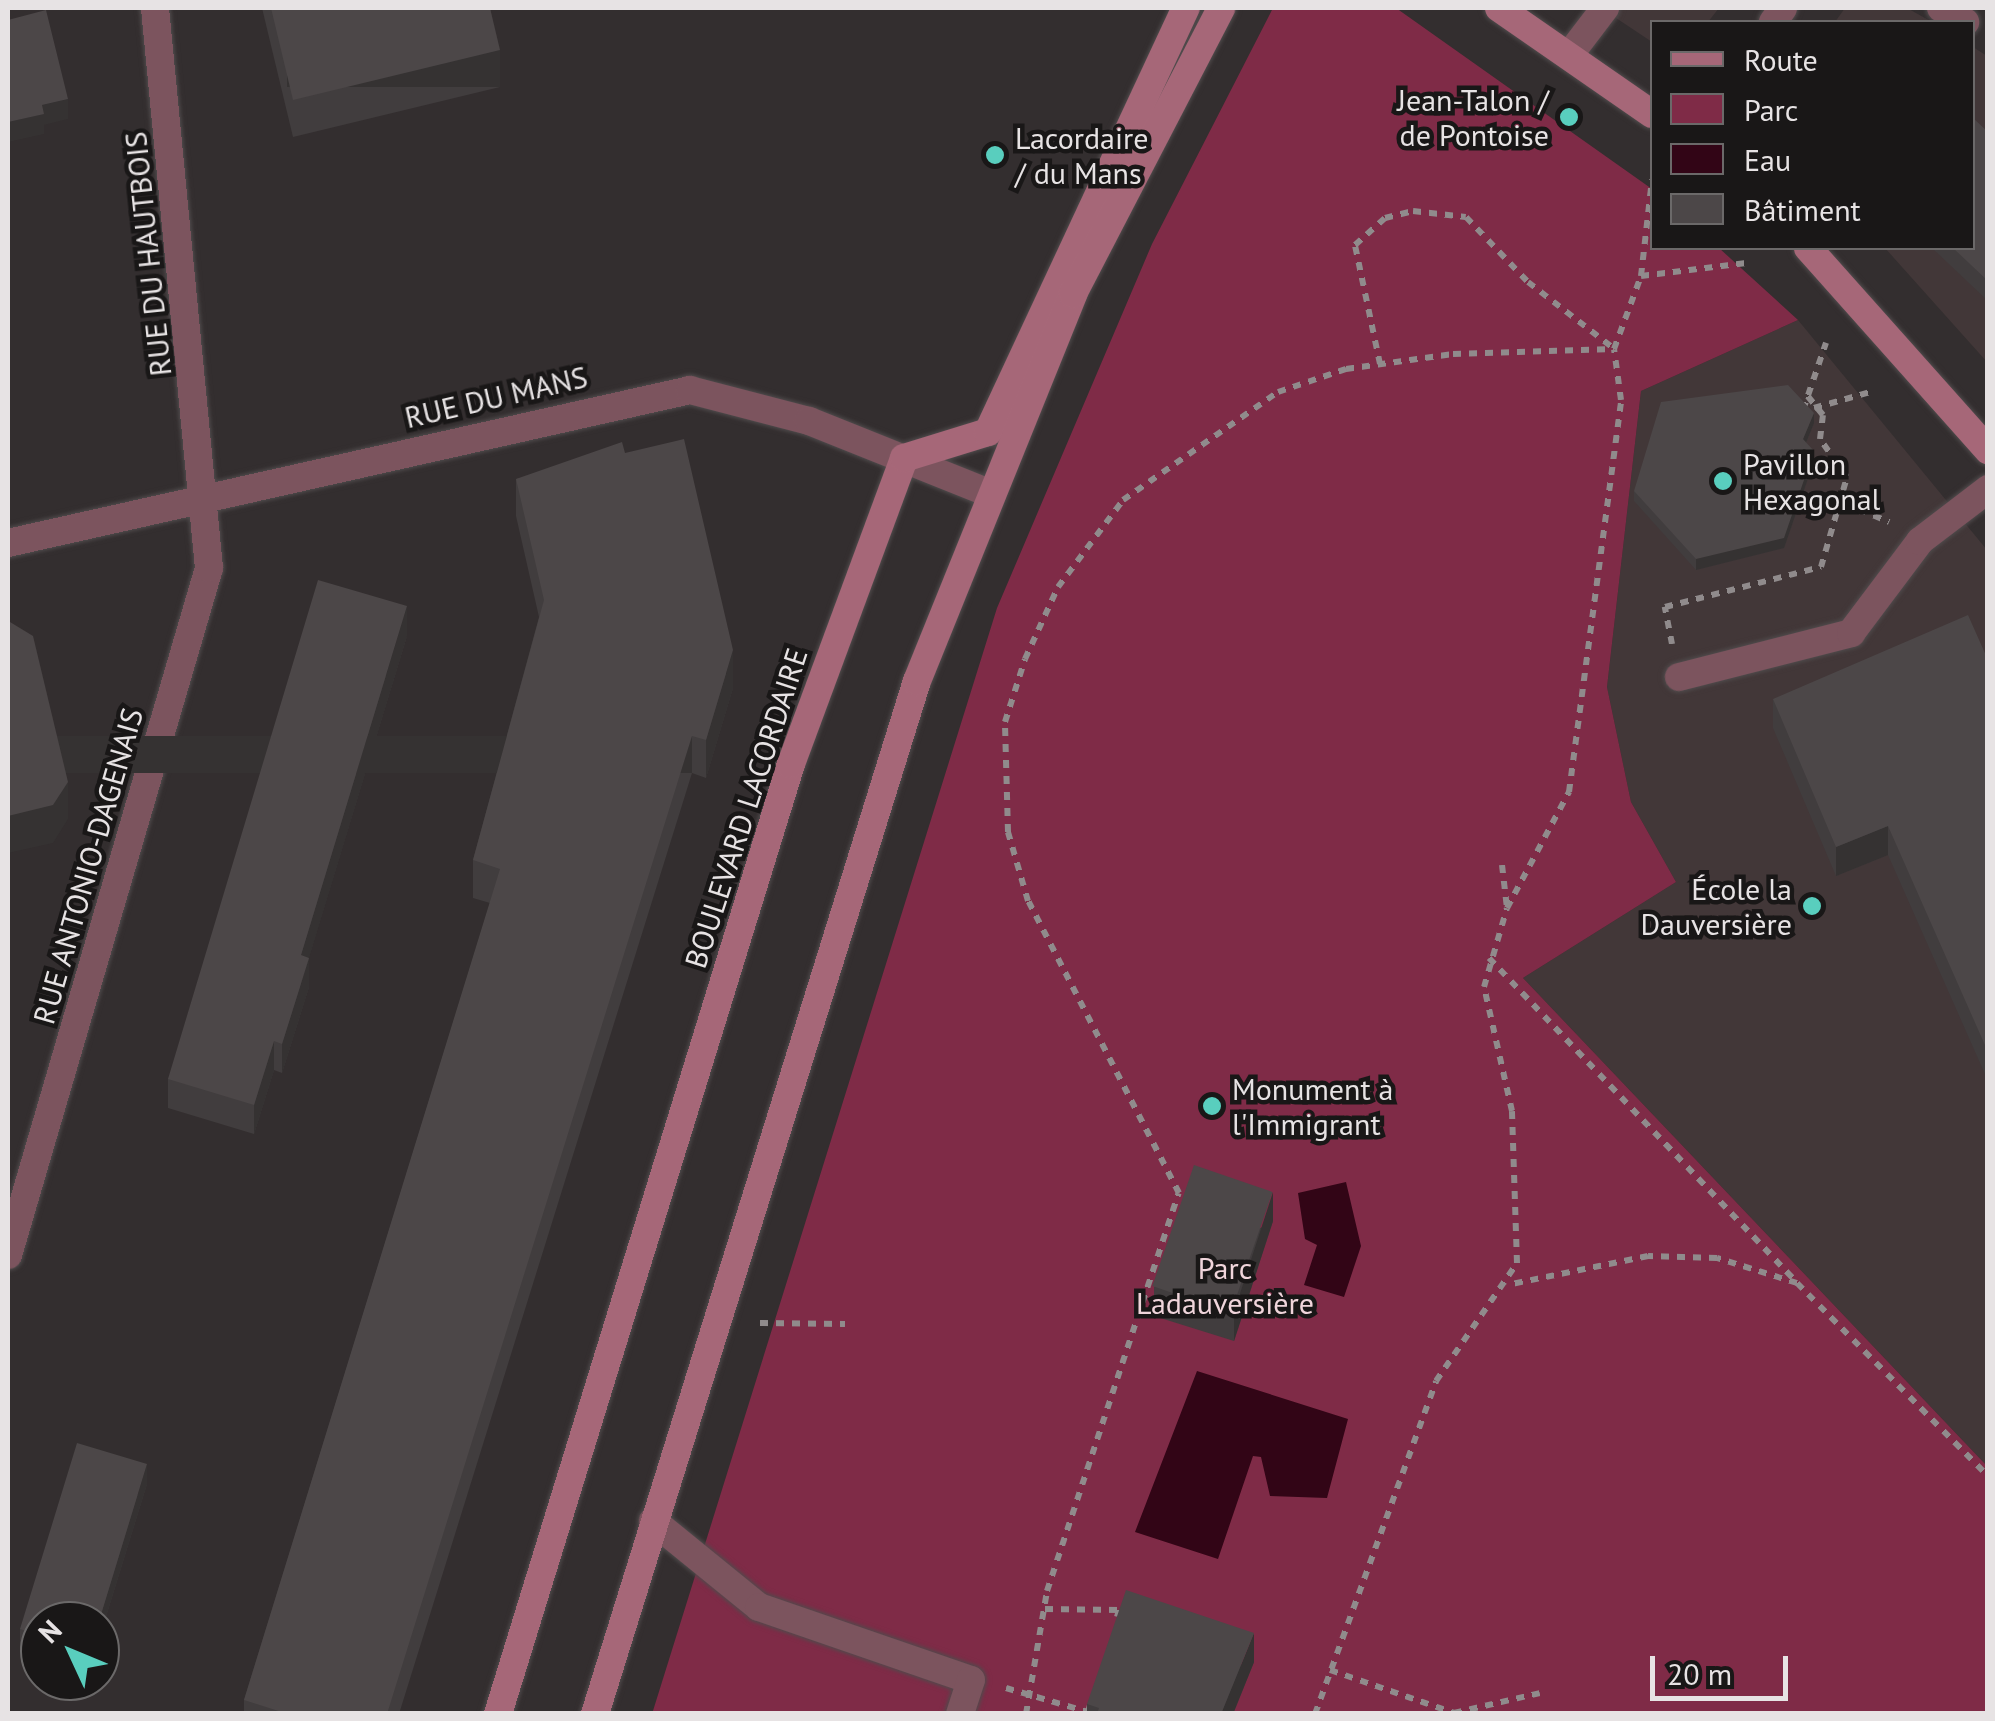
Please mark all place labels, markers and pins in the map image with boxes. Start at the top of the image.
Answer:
place label: Jean-Talon / de Pontoise [1397,82,1549,152]
marker: Jean-Talon / de Pontoise [1558,106,1580,128]
place label: Lacordaire / du Mans [1015,120,1148,190]
marker: Lacordaire / du Mans [984,144,1006,166]
place label: Pavillon Hexagonal [1743,446,1880,516]
marker: Pavillon Hexagonal [1712,470,1734,492]
place label: École la Dauversière [1640,871,1792,942]
marker: École la Dauversière [1801,895,1823,917]
place label: Monument à l'Immigrant [1232,1071,1393,1142]
marker: Monument à l'Immigrant [1201,1095,1223,1117]

